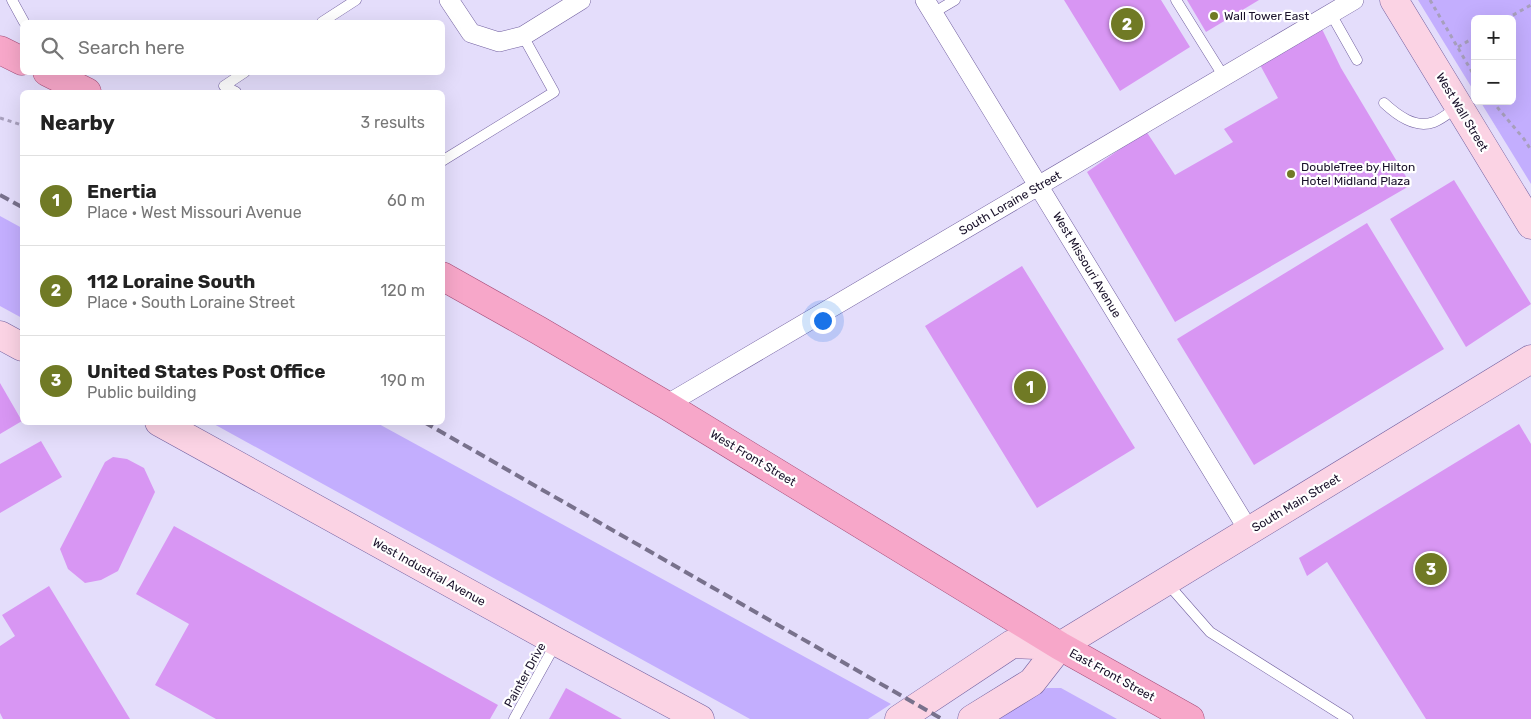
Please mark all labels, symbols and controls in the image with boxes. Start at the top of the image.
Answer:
pin: 2 [1111,5,1143,43]
place label: Wall Tower East [1224,9,1309,23]
marker: Wall Tower East [1208,10,1220,22]
map controls [1471,15,1516,105]
button: + [1471,15,1516,60]
search box [20,20,445,75]
icon: search [38,34,66,62]
text: Search here [78,36,185,59]
button: − [1471,60,1516,105]
street label: West Wall Street [1433,70,1491,154]
text: Nearby [40,110,115,135]
text: 3 results [360,113,425,132]
place label: DoubleTree by Hilton Hotel Midland Plaza [1301,160,1415,188]
street label: South Loraine Street [956,168,1064,238]
marker: DoubleTree by Hilton Hotel Midland Plaza [1285,168,1297,180]
text: Enertia [87,180,157,203]
text: 1 [52,191,60,210]
text: 60 m [387,191,425,210]
text: Place · West Missouri Avenue [87,203,302,222]
street label: West Missouri Avenue [1050,210,1124,321]
text: 112 Loraine South [87,270,255,293]
text: 2 [51,281,61,300]
text: 120 m [380,281,425,300]
text: Place · South Loraine Street [87,293,295,312]
your location [810,308,836,334]
text: United States Post Office [87,360,325,383]
pin: 1 [1014,368,1046,406]
text: 3 [51,371,61,390]
text: 190 m [380,371,425,390]
text: Public building [87,383,197,402]
street label: West Front Street [708,427,799,489]
street label: South Main Street [1249,471,1343,535]
street label: West Industrial Avenue [370,535,488,609]
pin: 3 [1415,550,1447,588]
street label: Painter Drive [501,640,549,710]
street label: East Front Street [1067,646,1157,704]

